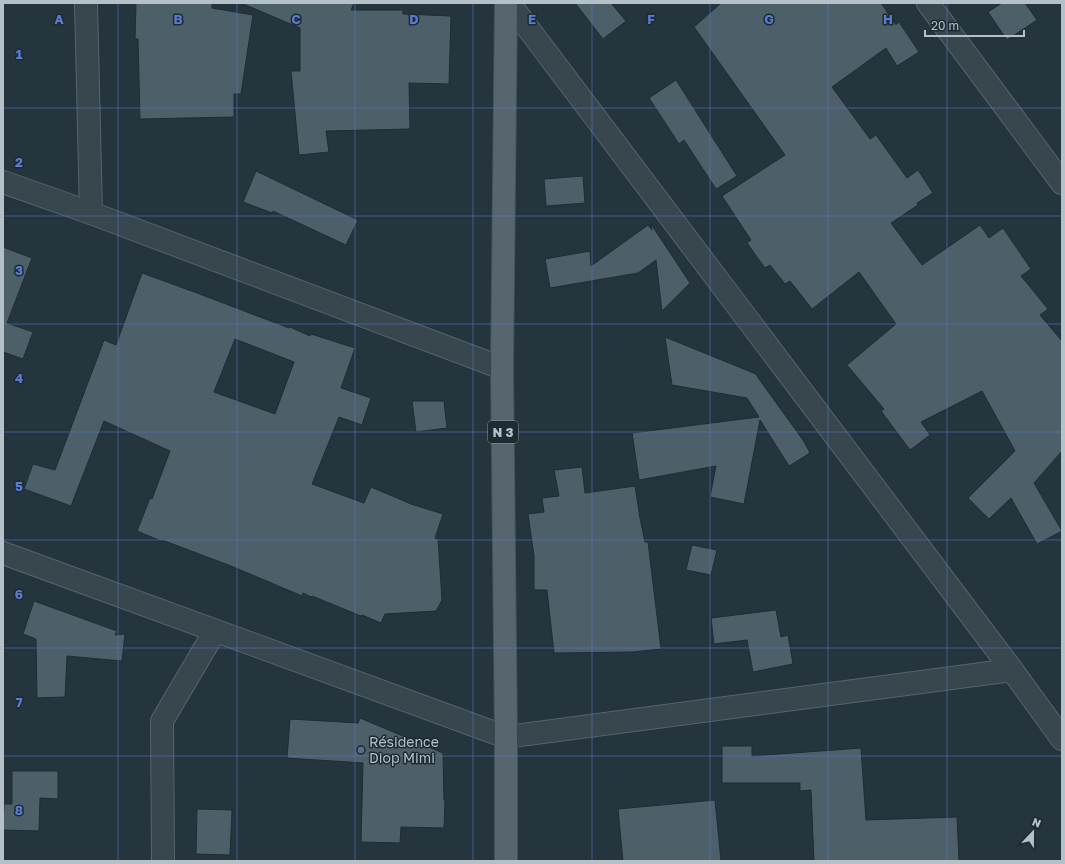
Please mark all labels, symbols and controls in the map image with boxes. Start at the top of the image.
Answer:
text: A [54,11,64,27]
text: B [173,11,183,27]
text: C [291,11,301,27]
text: D [409,11,419,27]
text: E [528,11,536,27]
text: F [647,11,655,27]
text: G [764,11,774,27]
text: H [883,11,893,27]
scale bar [925,12,1024,38]
text: 20 m [931,18,959,33]
text: 1 [16,46,23,62]
text: 2 [15,154,23,170]
text: 3 [15,262,23,278]
text: 4 [15,370,23,386]
road number: N 3 [488,421,518,443]
text: 5 [15,478,23,494]
text: 6 [15,586,23,602]
text: 7 [15,694,23,710]
place label: Résidence Diop Mimi [369,733,439,766]
marker: Résidence Diop Mimi [356,745,366,755]
text: 8 [15,802,23,818]
north arrow [1013,812,1053,852]
text: N [1031,815,1043,830]

